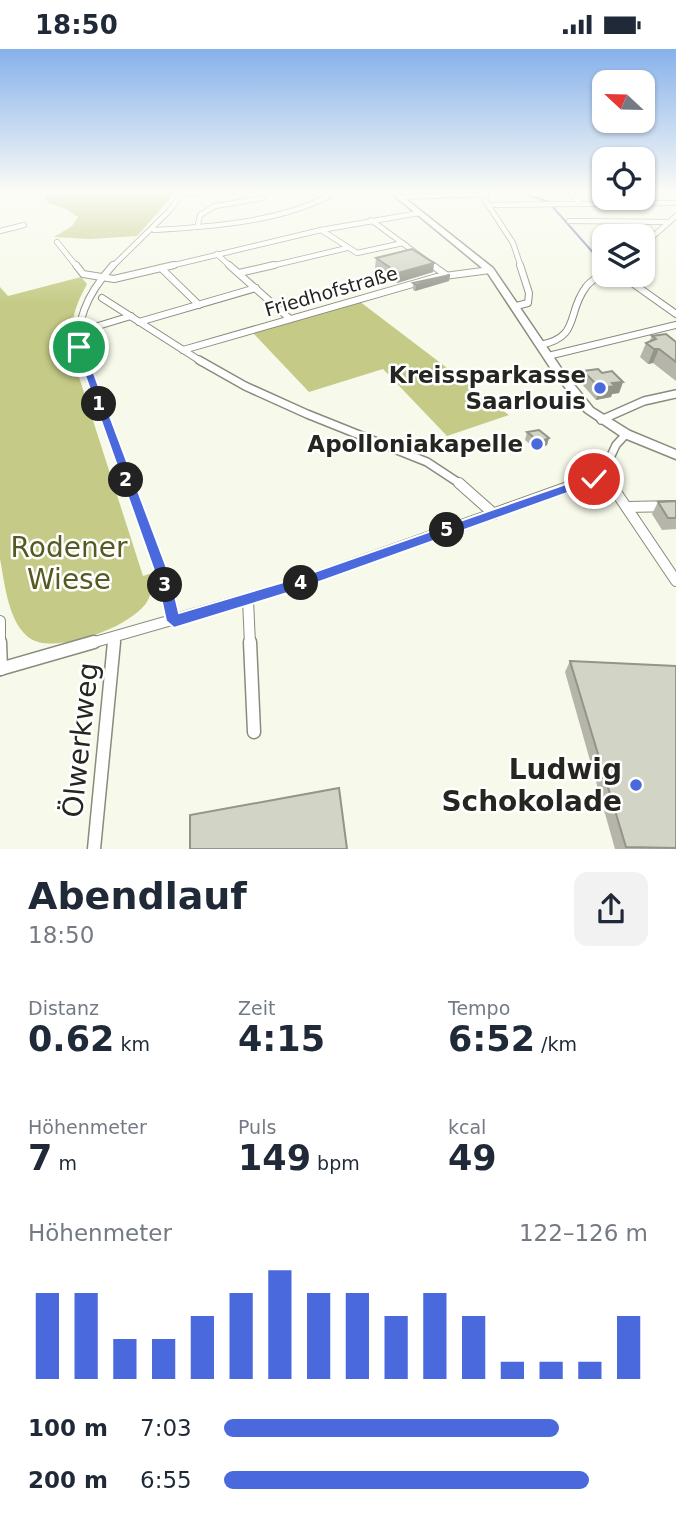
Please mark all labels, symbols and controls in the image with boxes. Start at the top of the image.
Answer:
text: 18:50 [35,10,118,40]
north arrow [592,70,654,133]
map controls [592,70,655,287]
button: locate [592,147,655,210]
button: layers [592,224,655,287]
street label: Friedhofstraße [262,262,400,320]
pin [49,317,109,377]
icon: arrive [60,328,98,366]
place label: Kreissparkasse Saarlouis [389,362,586,414]
marker: Kreissparkasse Saarlouis [592,380,608,396]
pin: 1 [82,387,116,421]
text: 1 [92,392,105,414]
place label: Apolloniakapelle [307,431,523,457]
marker: Apolloniakapelle [529,436,545,452]
pin [564,449,624,509]
icon: check [575,460,613,498]
pin: 2 [108,463,144,497]
text: 2 [119,468,132,490]
pin: 5 [430,512,464,547]
text: 5 [440,518,453,540]
park label: Rodener Wiese [11,531,128,596]
pin: 4 [284,565,318,601]
pin: 3 [148,567,182,603]
text: 4 [294,571,307,593]
text: 3 [158,573,171,595]
street label: Ölwerkweg [55,661,105,819]
place label: Ludwig Schokolade [441,753,622,818]
marker: Ludwig Schokolade [628,777,644,793]
button: share [574,872,648,946]
text: Abendlauf [28,874,247,918]
text: 18:50 [28,922,94,948]
text: Distanz [28,997,99,1019]
text: Zeit [238,997,275,1019]
text: Tempo [448,997,510,1019]
text: 0.62 [28,1019,114,1059]
text: 4:15 [238,1019,325,1059]
text: 6:52 [448,1019,535,1059]
text: km [114,1033,150,1055]
text: /km [535,1033,577,1055]
text: Höhenmeter [28,1116,147,1138]
text: Puls [238,1116,276,1138]
text: kcal [448,1116,486,1138]
text: 7 [28,1138,52,1178]
text: 149 [238,1138,311,1178]
text: 49 [448,1138,497,1178]
text: m [52,1152,77,1174]
text: bpm [311,1152,360,1174]
text: Höhenmeter [28,1220,172,1246]
text: 122–126 m [519,1220,648,1246]
text: 100 m [28,1415,108,1441]
text: 7:03 [140,1415,192,1441]
text: 200 m [28,1467,108,1493]
text: 6:55 [140,1467,192,1493]

